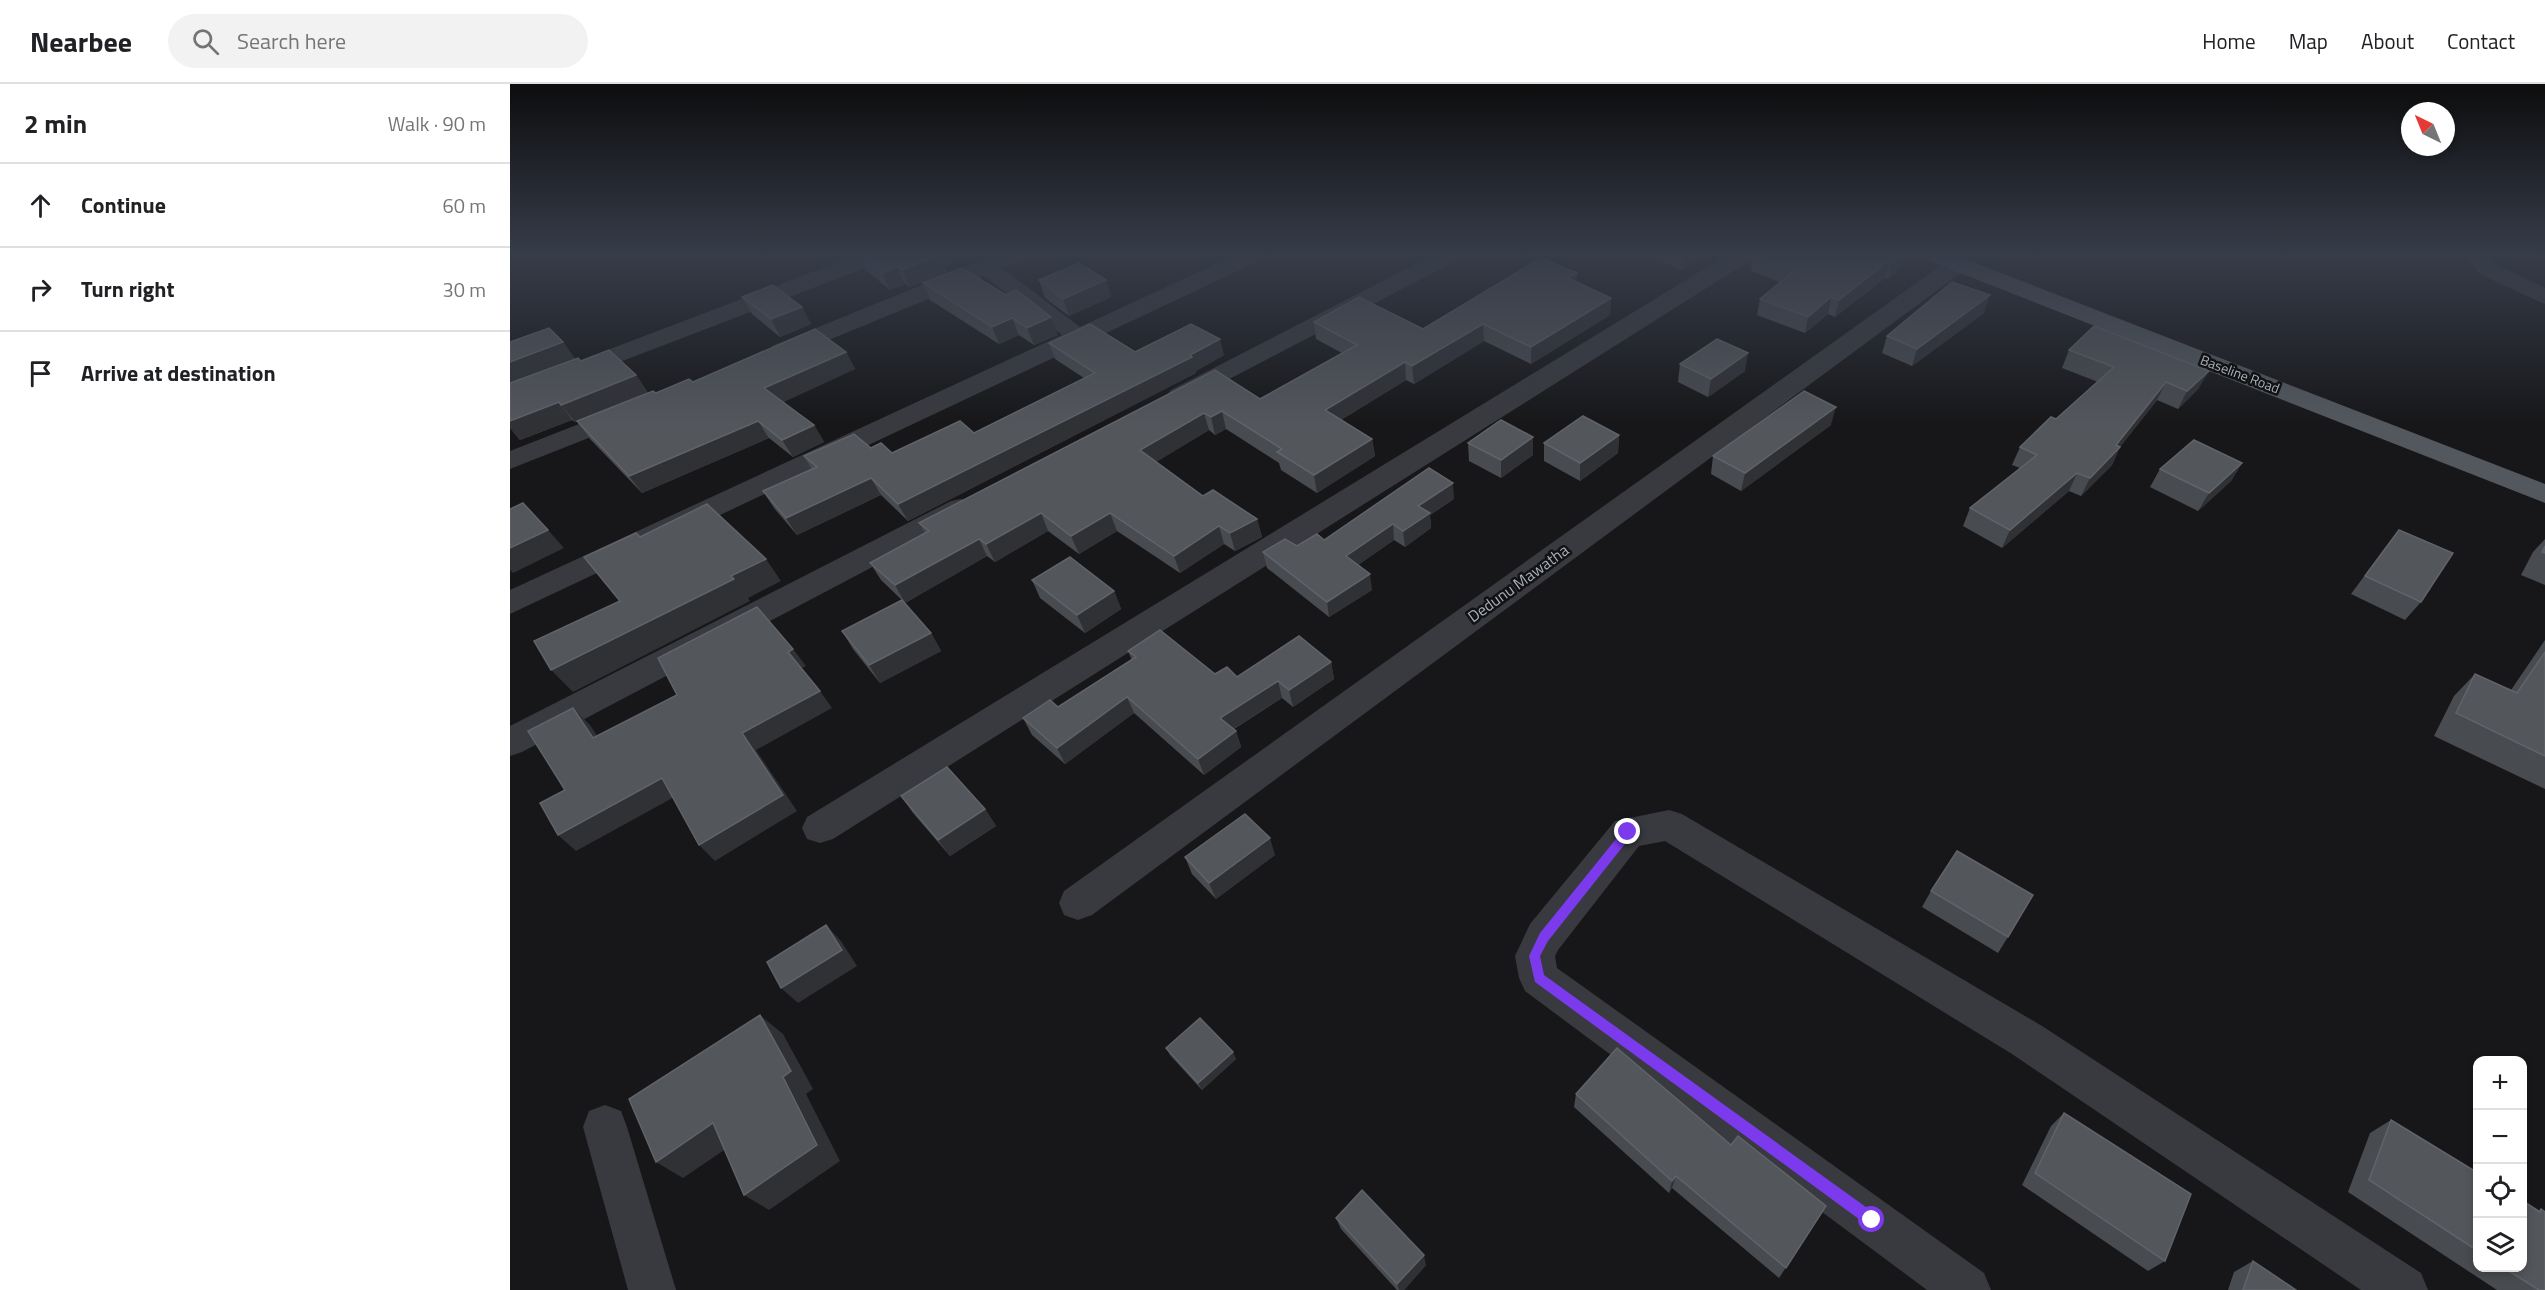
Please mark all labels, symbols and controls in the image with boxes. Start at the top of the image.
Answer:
search box [168,14,588,68]
text: Nearbee [30,20,132,63]
text: Search here [237,24,346,58]
icon: search [189,25,222,58]
text: Home [2202,25,2256,57]
text: Map [2289,25,2328,57]
text: About [2361,25,2414,57]
text: Contact [2447,25,2515,57]
north arrow [2401,102,2455,156]
text: 2 min [24,104,87,143]
text: Walk · 90 m [388,108,486,139]
text: Continue [81,188,166,222]
icon: ahead [24,189,57,222]
text: 60 m [442,190,486,221]
text: Turn right [81,272,175,306]
icon: right [24,273,57,306]
text: 30 m [442,274,486,305]
street label: Baseline Road [2197,349,2283,398]
text: Arrive at destination [81,356,276,390]
icon: arrive [24,357,57,390]
street label: Dedunu Mawatha [1462,538,1574,628]
route end [1614,818,1640,844]
map controls [2473,1056,2527,1272]
button: + [2473,1056,2527,1110]
button: − [2473,1110,2527,1164]
button: locate [2473,1164,2527,1218]
route start [1858,1206,1884,1232]
button: layers [2473,1218,2527,1272]

